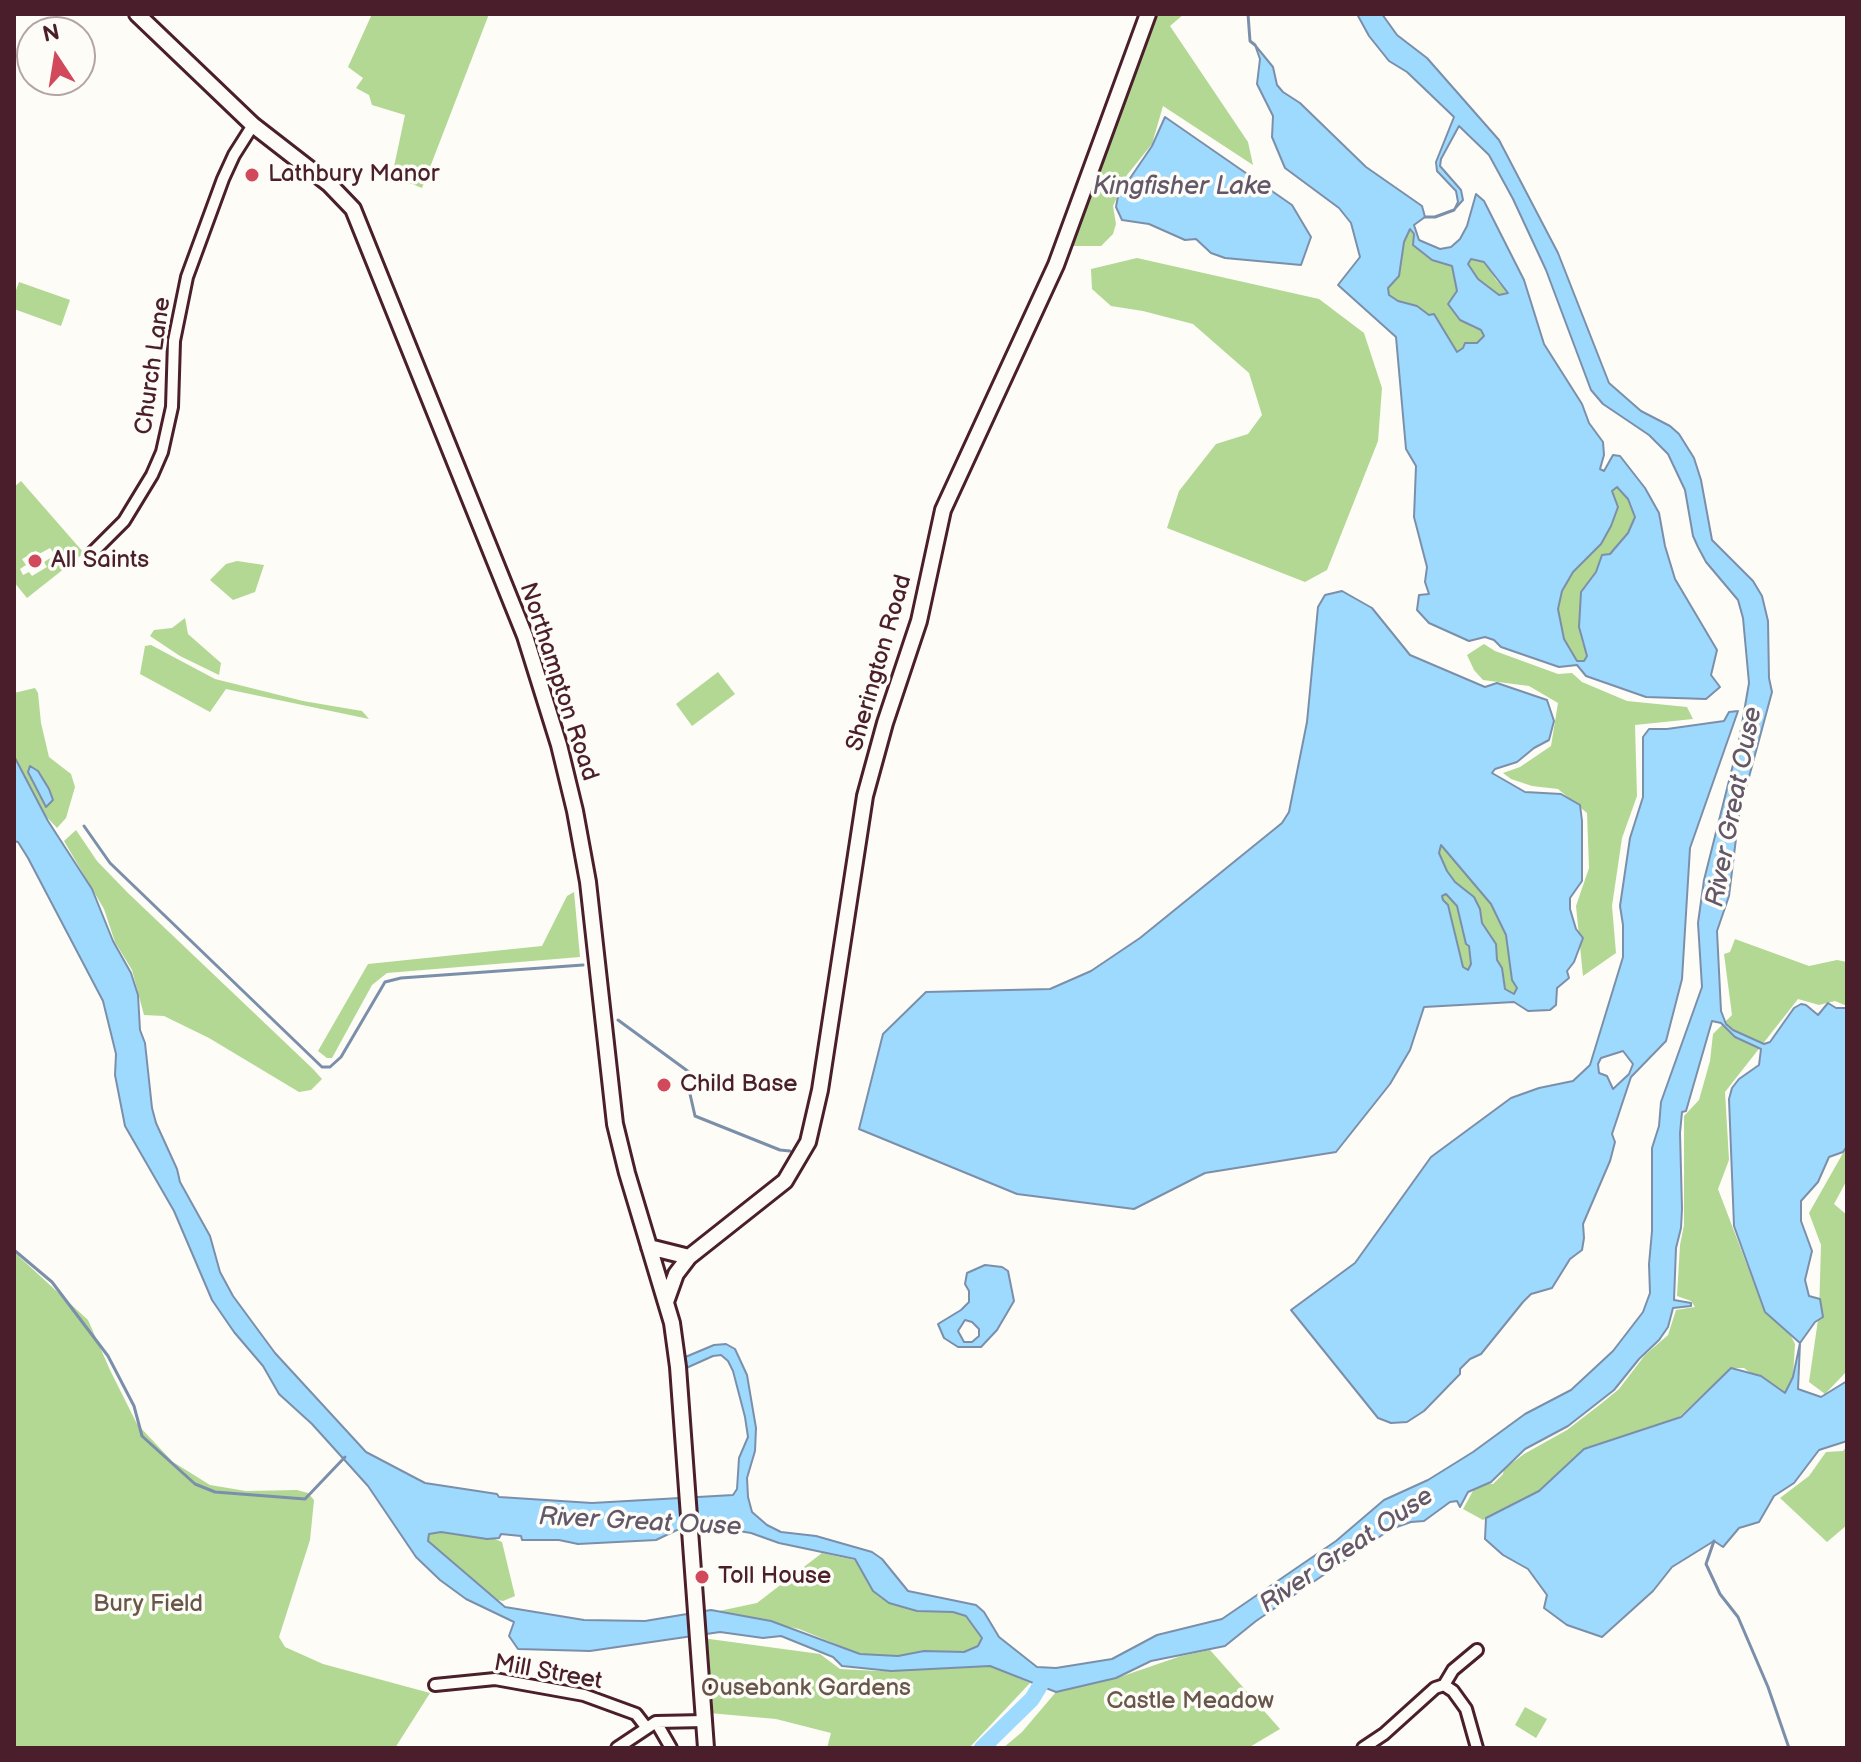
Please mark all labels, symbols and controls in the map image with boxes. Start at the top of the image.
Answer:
north arrow [16,16,96,96]
text: N [40,19,62,49]
place label: Lathbury Manor [268,161,439,189]
marker: Lathbury Manor [243,166,261,184]
water label: Kingfisher Lake [1093,171,1271,203]
street label: Church Lane [130,295,178,437]
place label: All Saints [51,547,149,575]
marker: All Saints [26,552,44,570]
street label: Sherington Road [841,572,919,754]
street label: Northampton Road [512,579,604,785]
water label: River Great Ouse [1700,704,1770,910]
place label: Child Base [680,1071,798,1099]
marker: Child Base [655,1076,673,1094]
water label: River Great Ouse [1254,1481,1440,1621]
water label: River Great Ouse [538,1502,742,1544]
place label: Toll House [718,1563,831,1591]
marker: Toll House [693,1568,711,1586]
park label: Bury Field [93,1591,203,1619]
street label: Mill Street [492,1649,604,1697]
park label: Ousebank Gardens [701,1675,911,1703]
park label: Castle Meadow [1106,1688,1274,1716]

